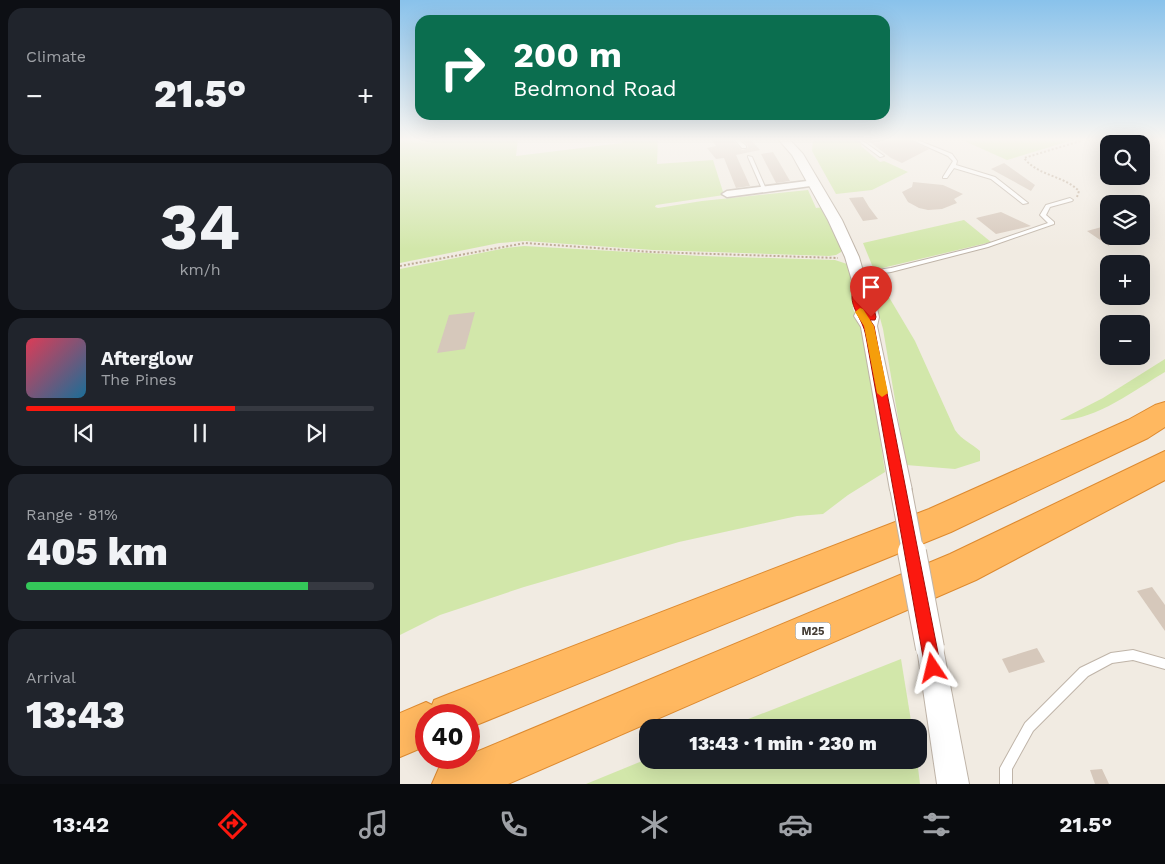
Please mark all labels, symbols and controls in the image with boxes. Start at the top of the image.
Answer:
text: 200 m [513,34,622,76]
icon: right [430,35,495,100]
text: Climate [26,47,86,66]
text: 21.5° [154,72,246,116]
text: Bedmond Road [513,76,677,101]
text: − [26,79,43,112]
text: + [357,79,374,112]
map controls [1100,135,1150,365]
button: search [1100,135,1150,185]
text: 34 [160,189,240,265]
button: layers [1100,195,1150,245]
button: + [1100,255,1150,305]
text: km/h [179,260,221,279]
pin [850,266,892,317]
icon: arrive [857,273,885,301]
button: − [1100,315,1150,365]
text: Afterglow [101,347,193,370]
text: The Pines [101,370,177,389]
icon: previous [70,419,98,447]
icon: pause [186,419,214,447]
icon: next [302,419,330,447]
text: Range · 81% [26,505,118,524]
text: 405 km [26,530,168,574]
road number: M25 [796,622,830,640]
position arrow [906,641,958,693]
text: Arrival [26,668,76,687]
text: 13:43 [26,693,125,737]
speed limit sign: 40 [415,704,480,769]
text: 13:43 · 1 min · 230 m [689,732,877,755]
icon: directions [215,807,250,842]
icon: music [356,807,391,842]
icon: phone [496,807,531,842]
icon: climate [637,807,672,842]
icon: car [778,807,813,842]
icon: filters [919,807,954,842]
text: 13:42 [53,812,109,837]
text: 21.5° [1059,812,1112,837]

